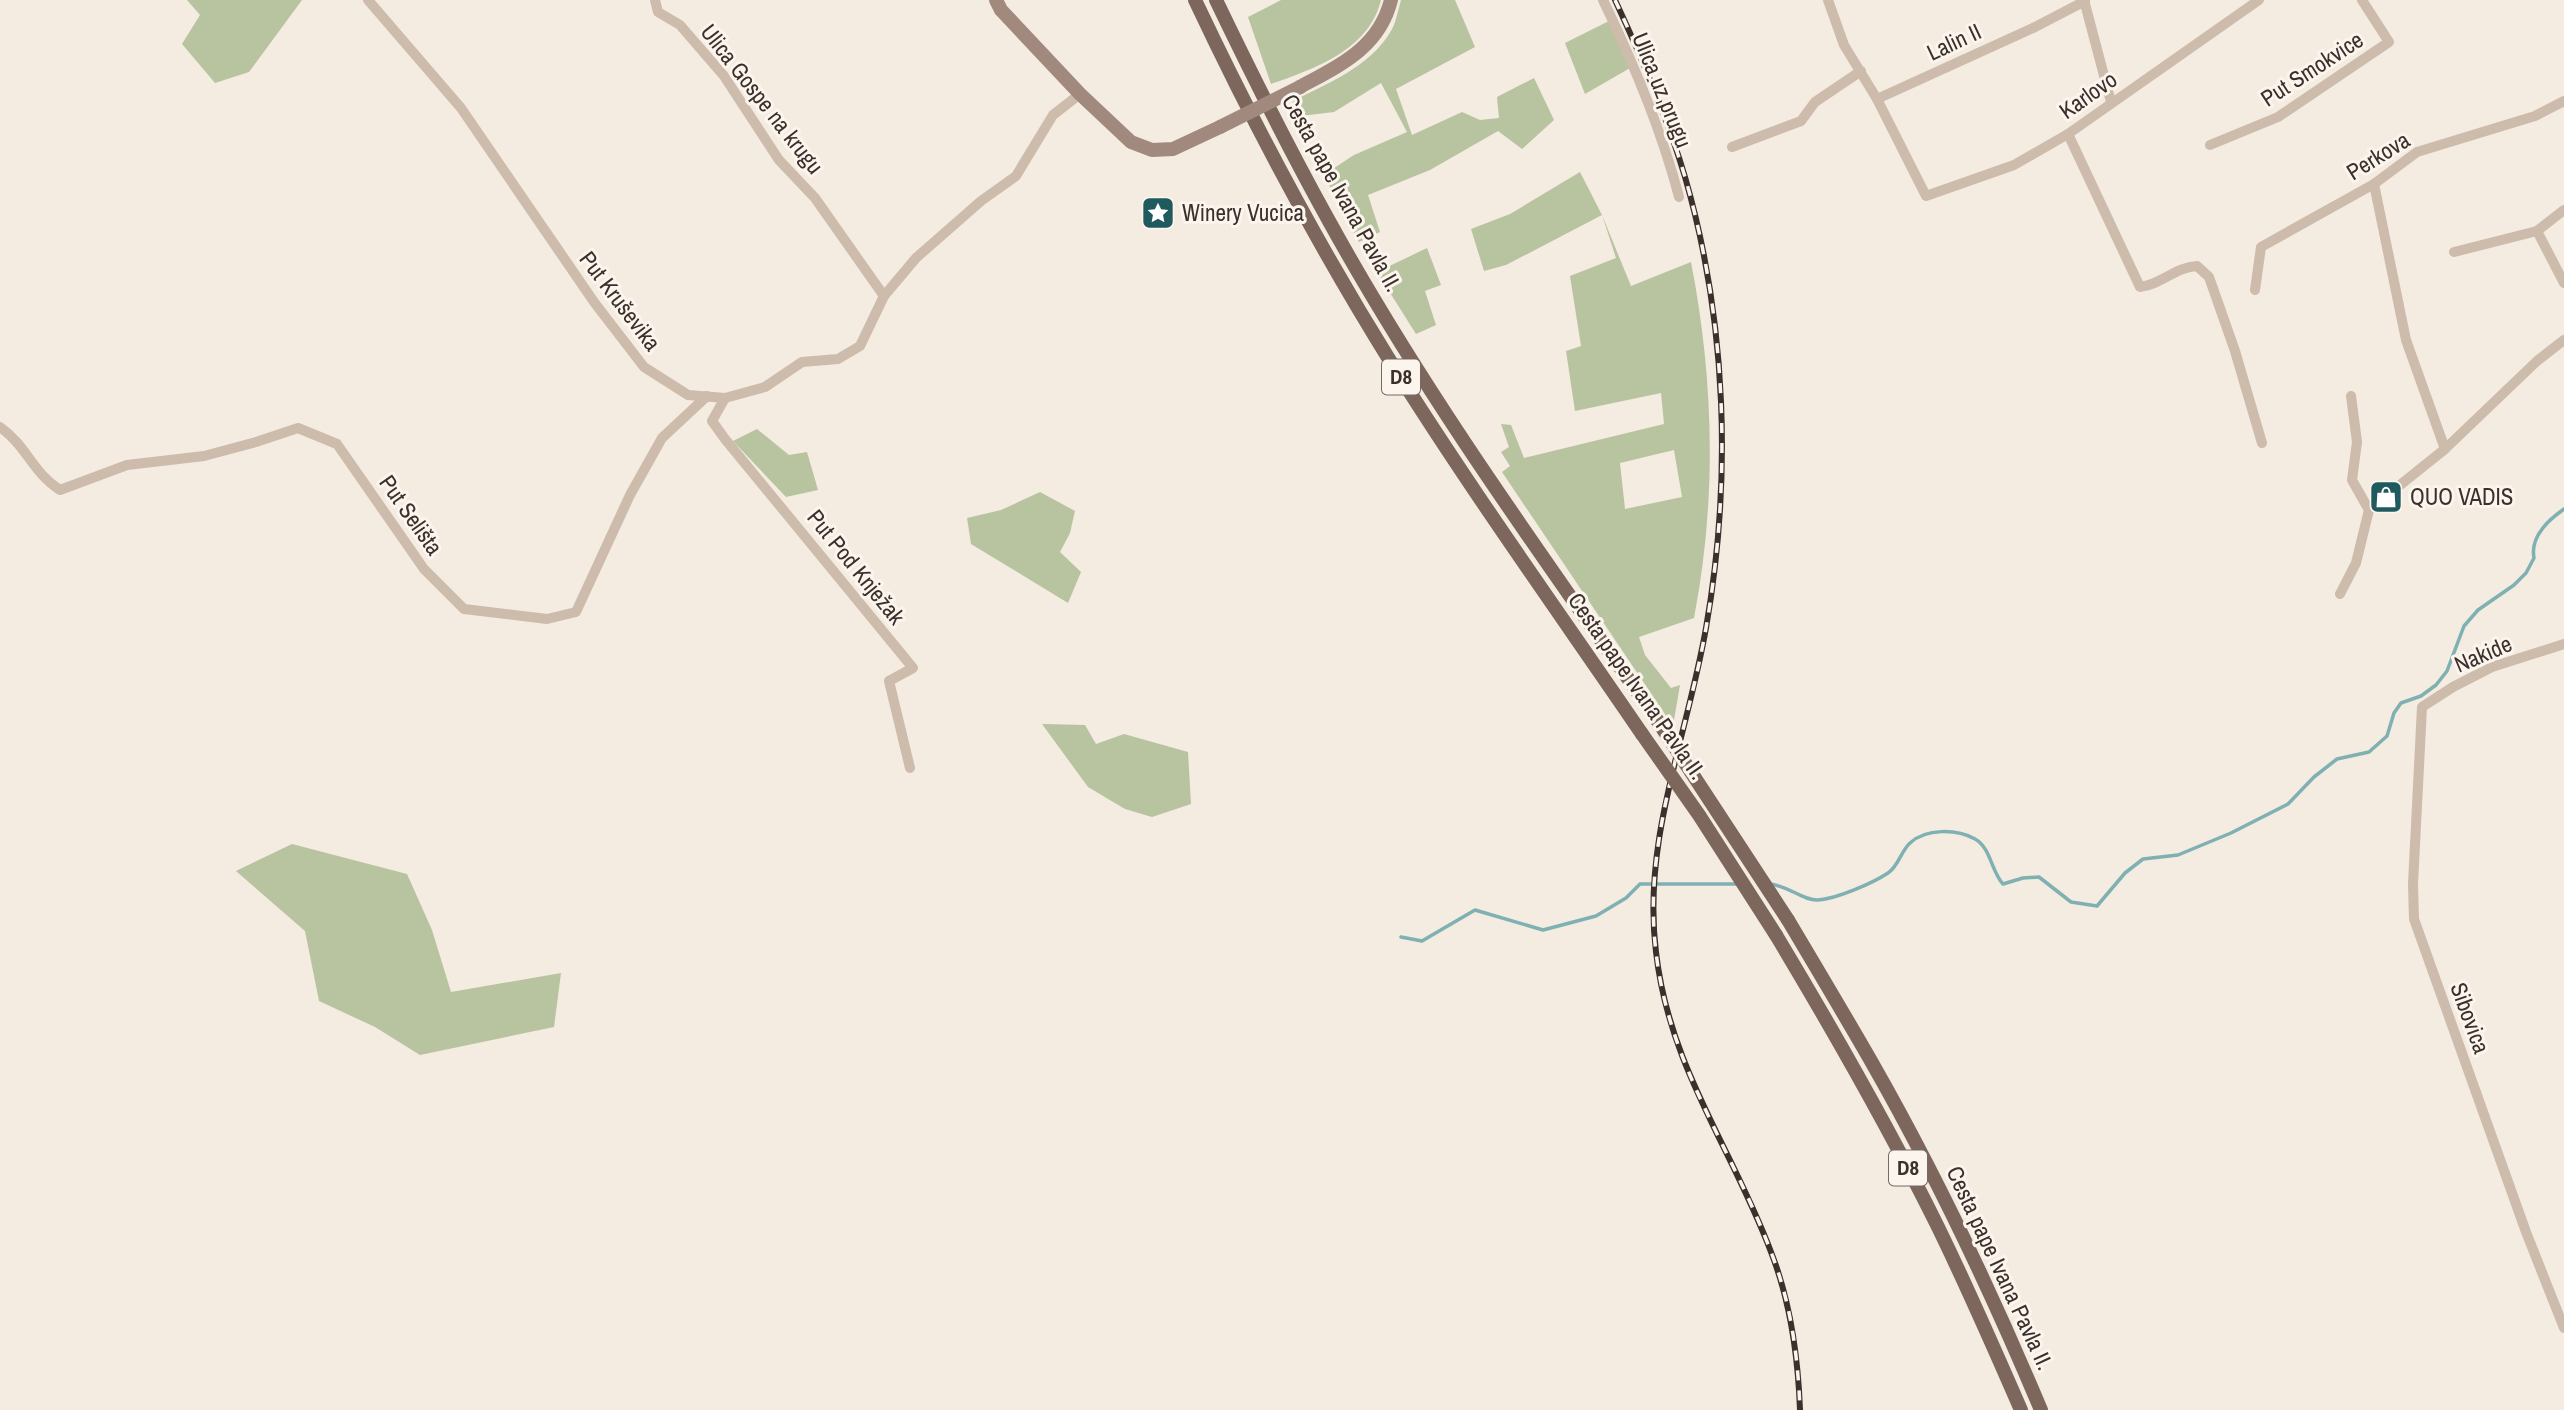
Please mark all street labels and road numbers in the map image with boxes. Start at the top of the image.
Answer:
street label: Lalin II [1922,16,1986,68]
street label: Ulica Gospe na krugu [694,17,831,180]
street label: Put Smokvice [2254,24,2369,113]
street label: Ulica uz prugu [1625,28,1700,152]
street label: Karlovo [2053,64,2123,126]
street label: Cesta pape Ivana Pavla II. [1275,88,1410,297]
street label: Perkova [2340,124,2416,187]
street label: Put Kruševika [573,244,668,357]
road number: D8 [1382,360,1420,394]
street label: Put Selišta [373,468,451,561]
street label: Put Pod Knježak [800,503,913,631]
street label: Cesta pape Ivana Pavla II. [1561,586,1714,785]
street label: Nakide [2449,628,2516,679]
street label: Sibovica [2443,978,2498,1058]
road number: D8 [1889,1150,1927,1186]
street label: Cesta pape Ivana Pavla II. [1940,1161,2061,1375]

